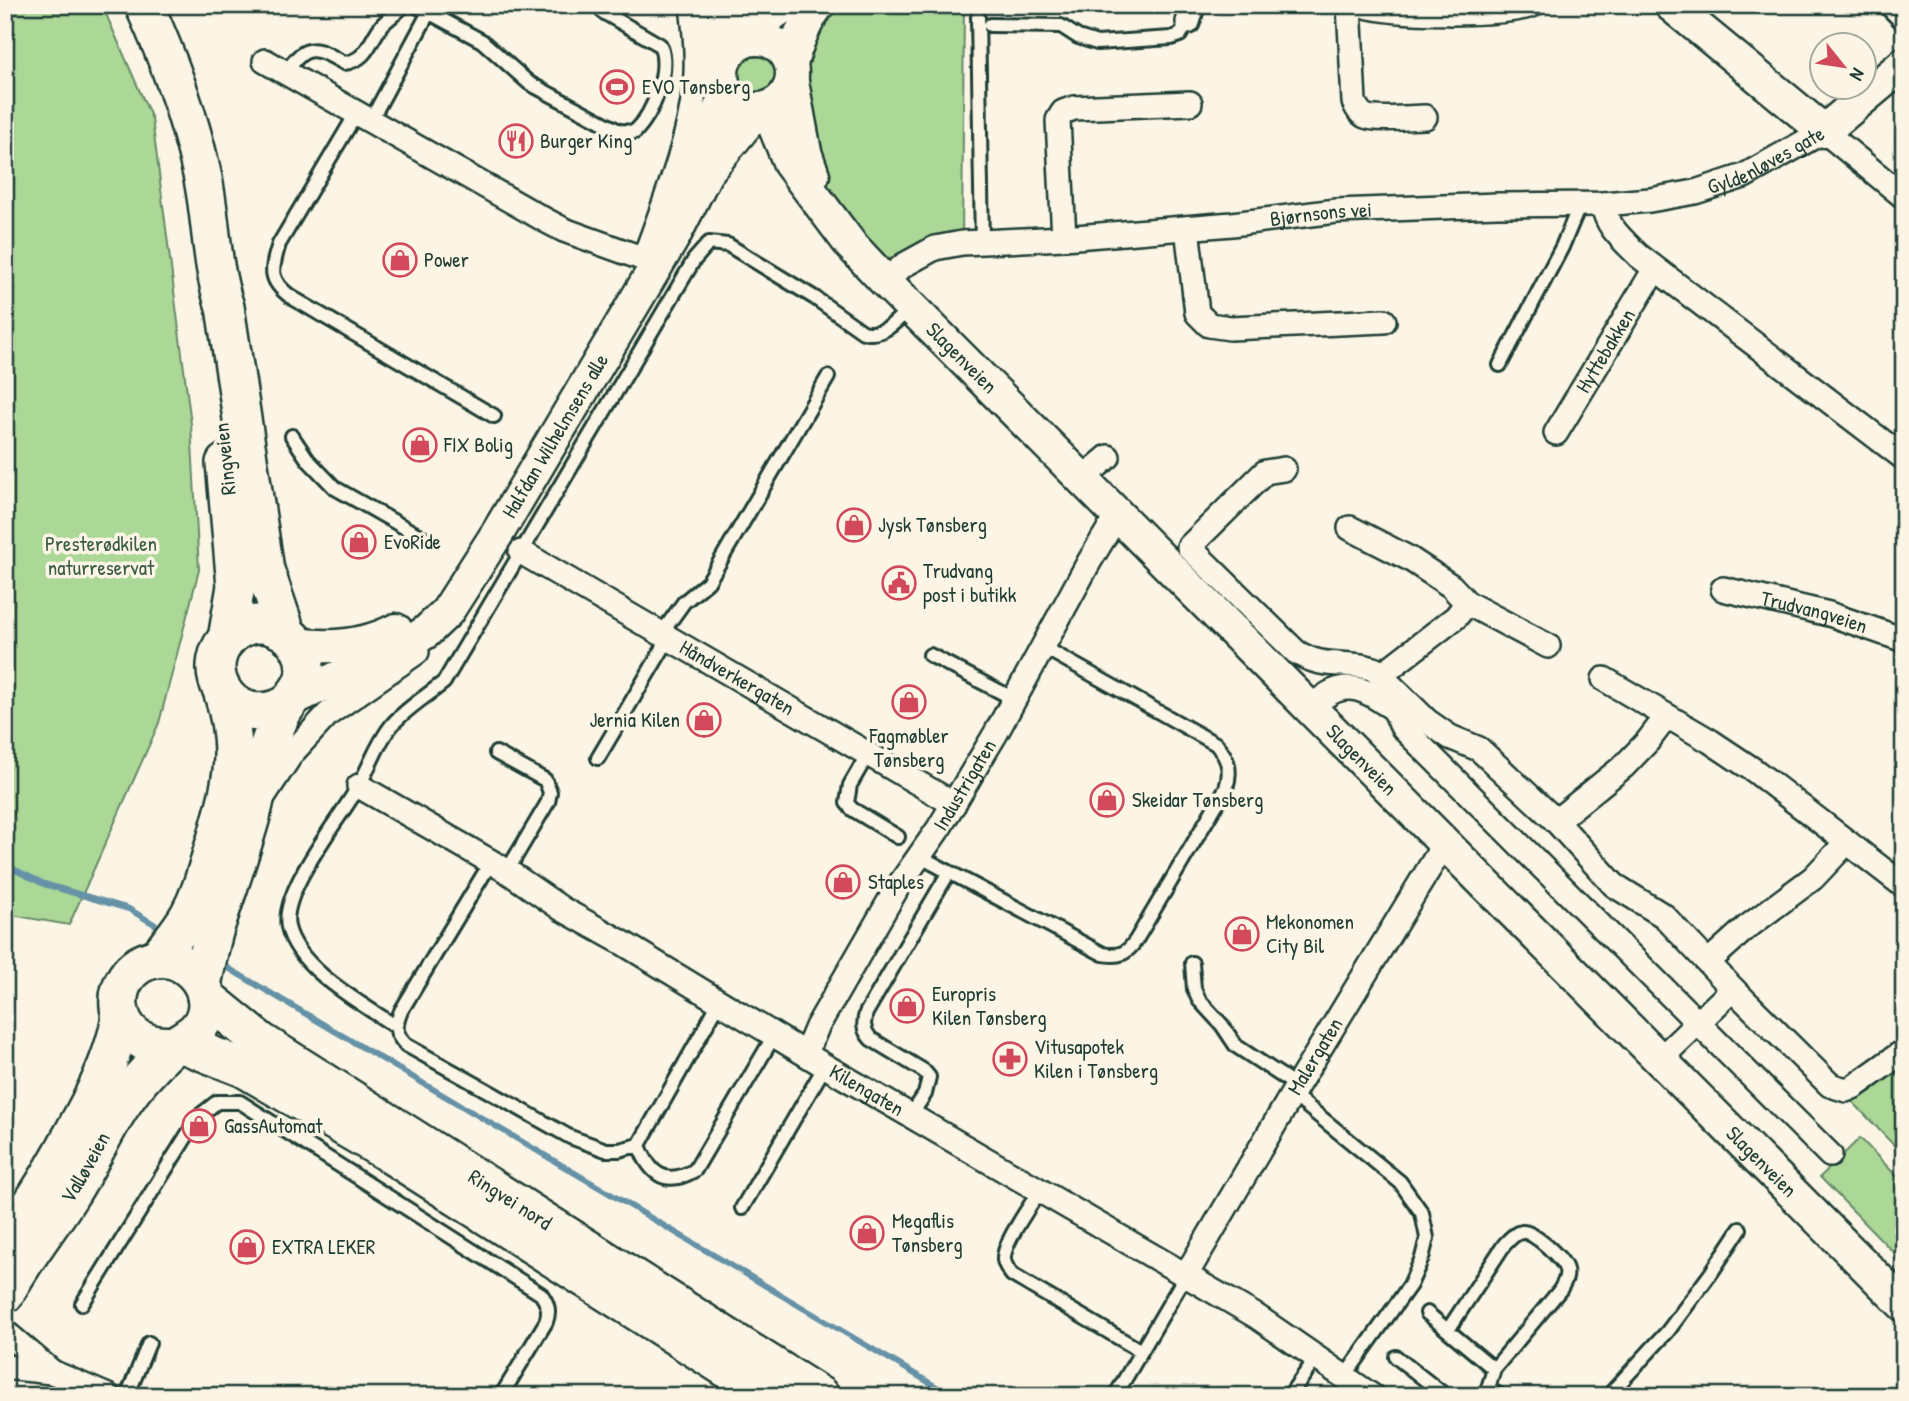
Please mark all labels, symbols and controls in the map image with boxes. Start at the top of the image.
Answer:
north arrow [1808,32,1878,102]
text: N [1844,64,1872,85]
sports icon: EVO Tønsberg [598,68,636,106]
place label: EVO Tønsberg [642,72,750,101]
street label: Gyldenløves gate [1704,119,1830,201]
restaurant icon: Burger King [497,122,535,160]
place label: Burger King [540,126,632,155]
street label: Bjørnsons vei [1268,195,1373,233]
shop icon: Power [381,241,419,279]
place label: Power [424,245,469,274]
street label: Hyttebakken [1569,303,1642,398]
street label: Slagenveien [920,315,1004,400]
street label: Halfdan Wilhelmsens alle [495,348,615,523]
street label: Ringveien [206,422,243,497]
shop icon: FIX Bolig [401,426,439,464]
place label: FIX Bolig [443,430,513,459]
shop icon: Jysk Tønsberg [835,506,873,544]
place label: Jysk Tønsberg [878,510,987,539]
shop icon: EvoRide [340,523,378,561]
place label: EvoRide [384,527,441,556]
park label: Presterødkilen naturreservat [45,529,157,582]
place label: Trudvang post i butikk [923,556,1017,609]
public building icon: Trudvang post i butikk [880,564,918,602]
street label: Trudvangveien [1758,583,1871,640]
street label: Håndverkergaten [675,632,800,722]
shop icon: Fagmøbler Tønsberg [890,683,928,721]
shop icon: Jernia Kilen [685,701,723,739]
place label: Jernia Kilen [589,705,680,734]
street label: Slagenveien [1320,717,1404,802]
place label: Fagmøbler Tønsberg [868,721,949,774]
street label: Industrigaten [926,734,1003,836]
shop icon: Skeidar Tønsberg [1088,781,1126,819]
place label: Skeidar Tønsberg [1132,785,1263,814]
shop icon: Staples [824,863,862,901]
place label: Staples [868,867,924,896]
place label: Mekonomen City Bil [1266,907,1354,960]
shop icon: Mekonomen City Bil [1223,915,1261,953]
place label: Europris Kilen Tønsberg [932,979,1047,1032]
shop icon: Europris Kilen Tønsberg [888,987,926,1025]
street label: Malergaten [1280,1012,1349,1100]
place label: Vitusapotek Kilen i Tønsberg [1034,1032,1158,1085]
pharmacy icon: Vitusapotek Kilen i Tønsberg [991,1040,1029,1078]
street label: Kilengaten [824,1057,910,1123]
shop icon: GassAutomat [180,1107,218,1145]
place label: GassAutomat [224,1111,323,1140]
street label: Slagenveien [1720,1119,1804,1204]
street label: Valløveien [53,1127,117,1209]
street label: Ringvei nord [463,1162,558,1237]
place label: Megaflis Tønsberg [892,1206,963,1259]
shop icon: Megaflis Tønsberg [848,1214,886,1252]
shop icon: EXTRA LEKER [228,1228,266,1266]
place label: EXTRA LEKER [272,1232,375,1261]

